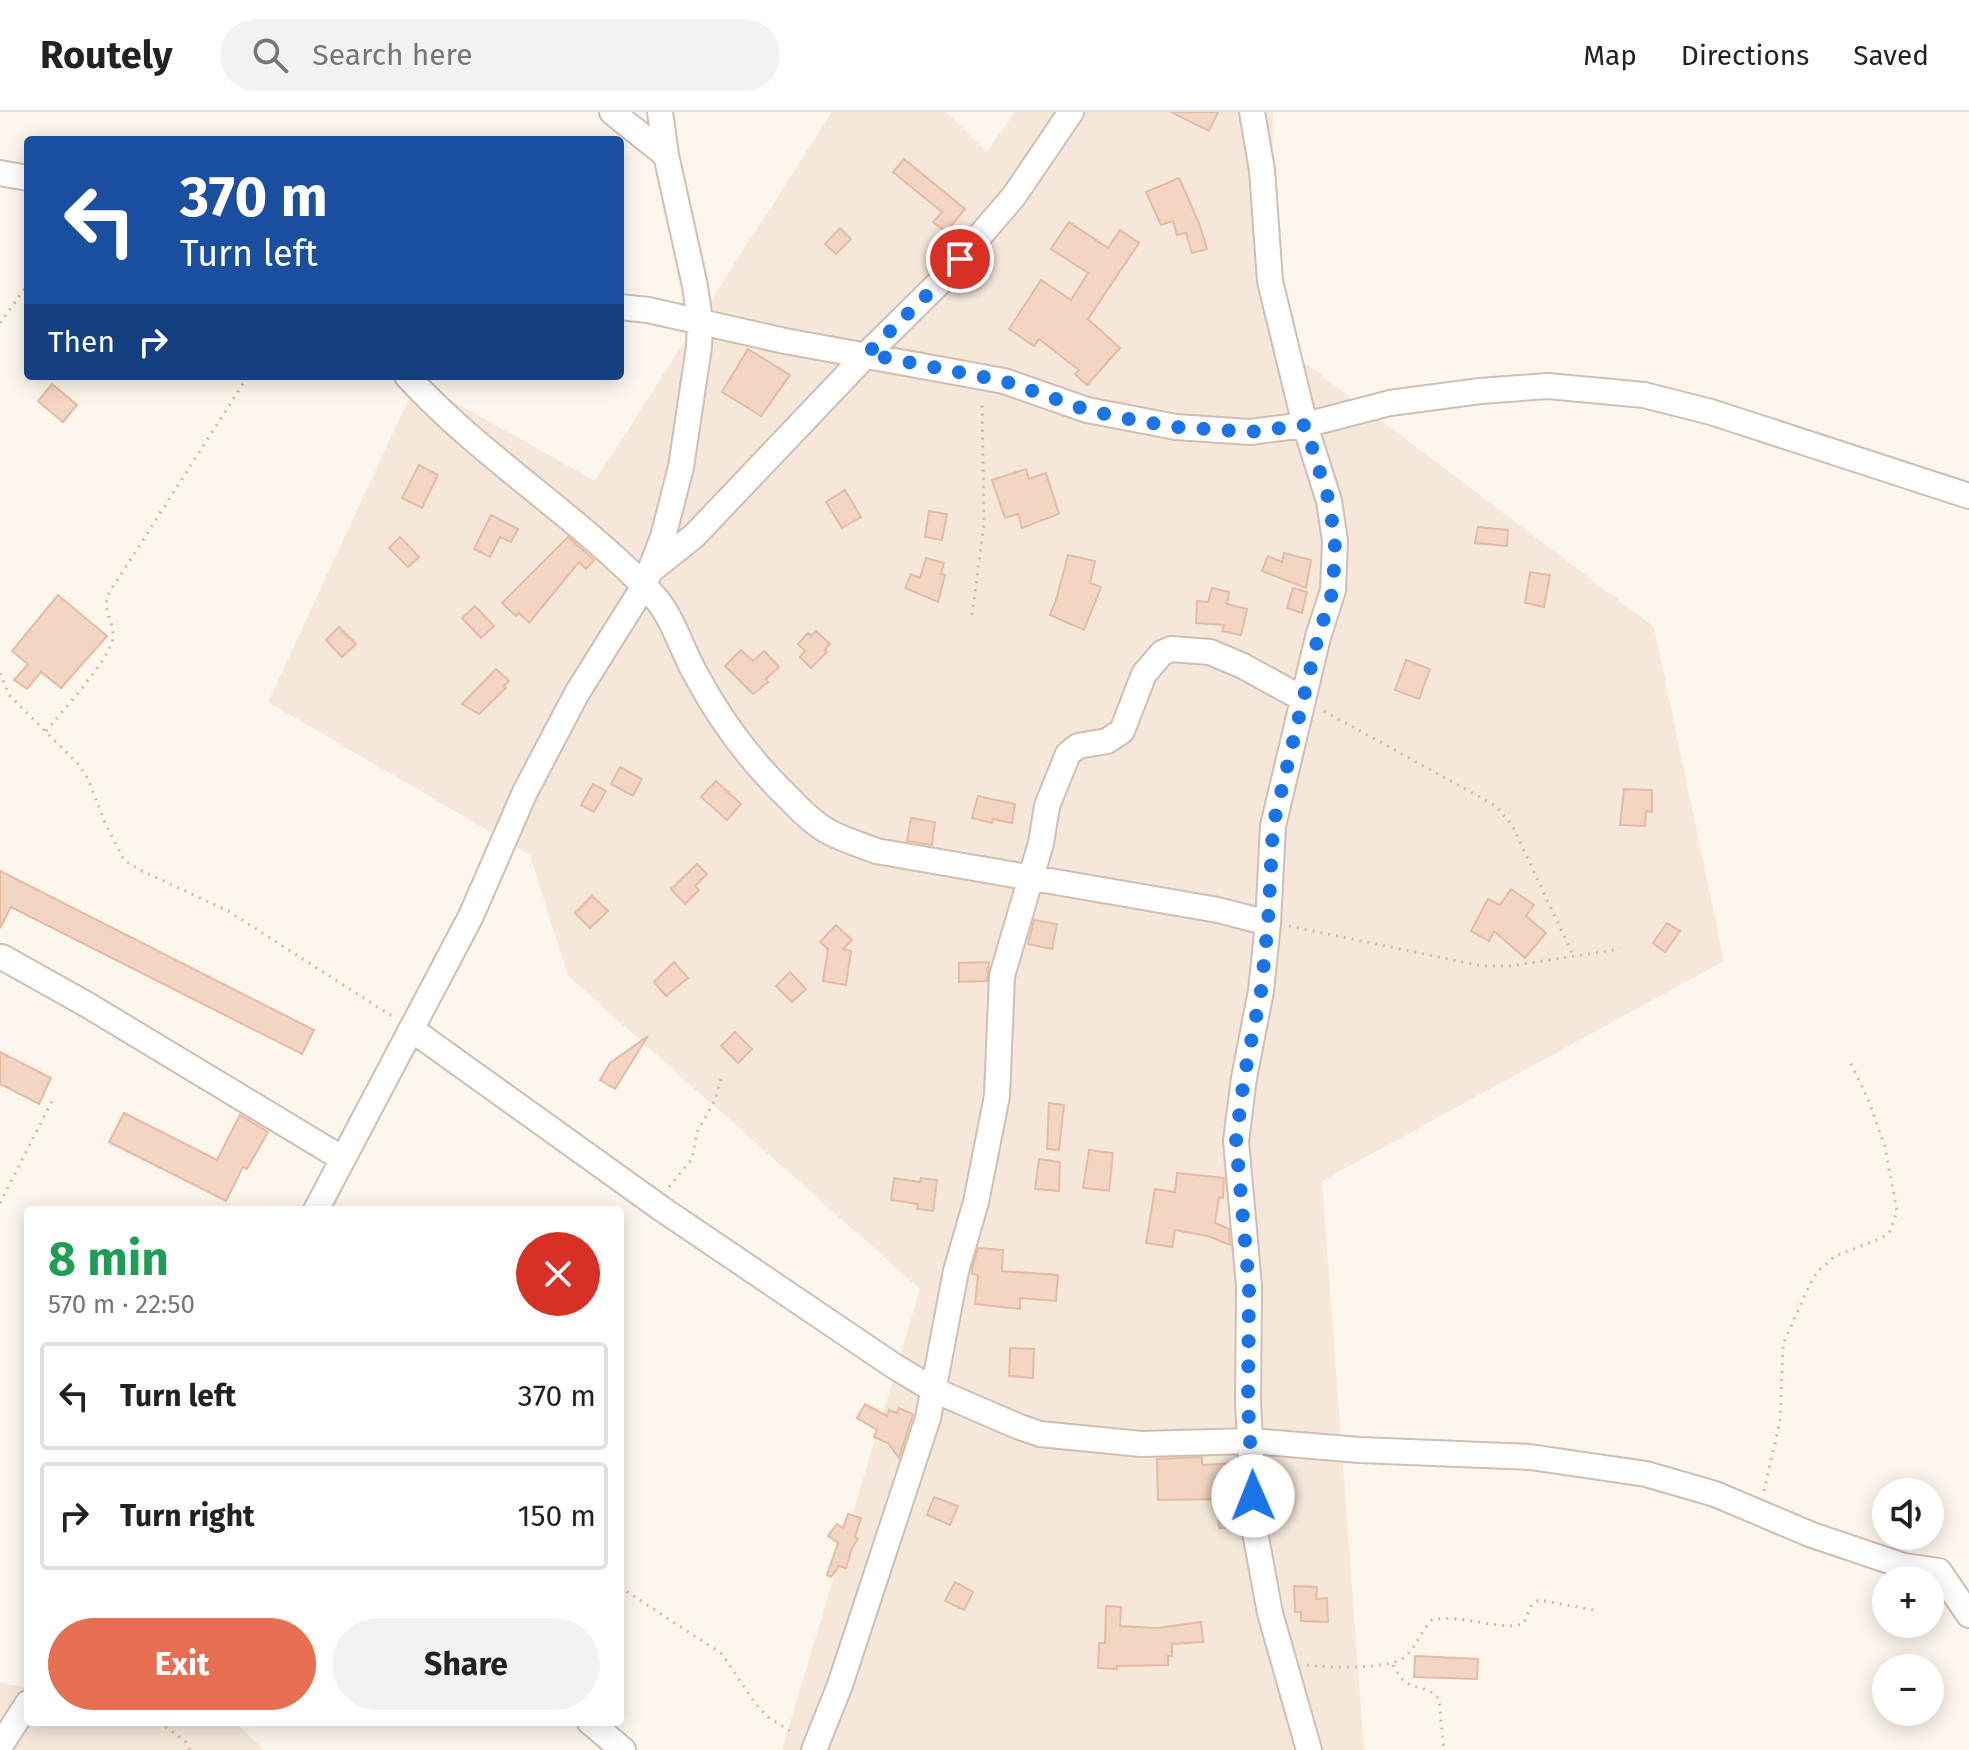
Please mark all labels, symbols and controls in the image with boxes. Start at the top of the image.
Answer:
search box [220,19,780,91]
text: Routely [40,32,172,78]
icon: search [248,33,292,77]
text: Search here [312,37,473,73]
text: Map [1583,39,1637,72]
text: Directions [1681,39,1809,72]
text: Saved [1853,39,1929,72]
text: 370 m [180,164,328,231]
icon: left [48,168,152,272]
pin [926,225,994,293]
text: Turn left [180,232,318,276]
icon: arrive [938,237,982,281]
icon: right [131,320,175,364]
text: Then [48,324,115,360]
text: 8 min [48,1230,169,1288]
button: close [516,1232,600,1316]
text: 570 m · 22:50 [48,1289,195,1320]
icon: left [52,1374,96,1418]
text: Turn left [120,1378,236,1414]
text: 370 m [518,1378,596,1414]
position arrow [1211,1454,1295,1538]
map controls [1872,1478,1944,1726]
button: sound [1872,1478,1944,1550]
icon: right [52,1494,96,1538]
text: Turn right [120,1498,255,1534]
text: 150 m [518,1498,596,1534]
button: + [1872,1566,1944,1638]
button: Exit [48,1618,316,1710]
button: Share [332,1618,600,1710]
button: − [1872,1654,1944,1726]

